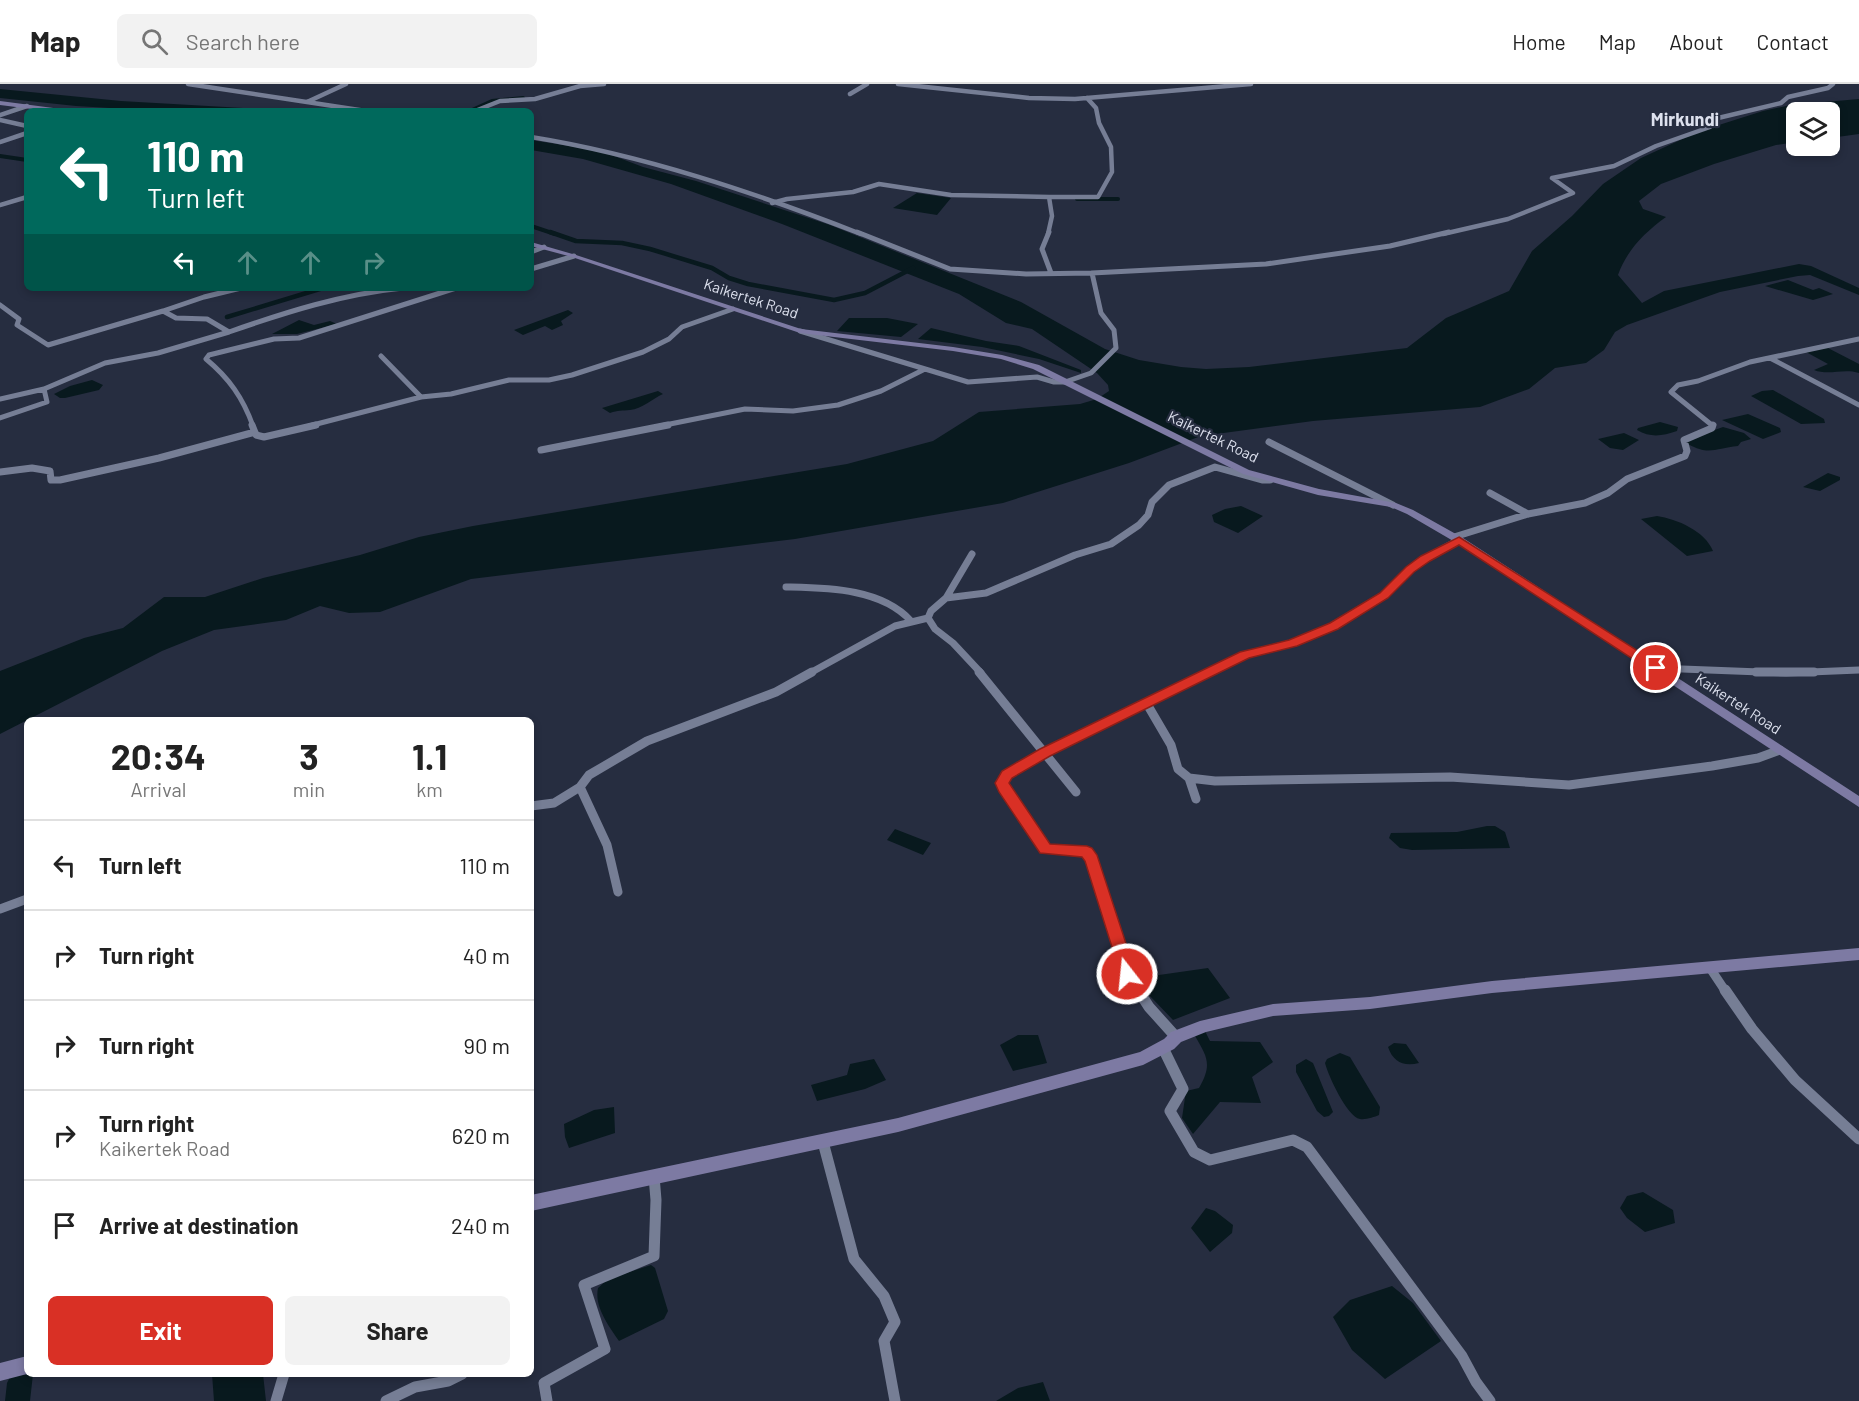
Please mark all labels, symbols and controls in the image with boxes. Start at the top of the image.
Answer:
search box [117,14,537,68]
text: Map [30,24,81,58]
icon: search [138,25,171,58]
text: Search here [186,28,300,54]
text: Home [1512,29,1566,54]
text: Map [1599,29,1636,54]
text: About [1669,29,1724,54]
text: Contact [1757,29,1829,54]
map controls [1786,102,1840,156]
button: layers [1786,102,1840,156]
district label: Mirkundi [1651,108,1719,130]
text: 110 m [147,130,244,180]
icon: left [48,132,126,210]
text: Turn left [147,181,245,213]
icon: left [168,246,201,279]
icon: ahead [231,246,264,279]
icon: ahead [294,246,327,279]
icon: right [357,246,390,279]
street label: Kaikertek Road [702,274,801,322]
street label: Kaikertek Road [1165,406,1262,466]
pin [1630,642,1681,693]
icon: arrive [1639,651,1672,684]
street label: Kaikertek Road [1692,669,1785,738]
text: 20:34 [111,734,206,777]
text: 3 [299,734,319,777]
text: 1.1 [412,734,447,777]
text: Arrival [130,777,186,801]
text: min [293,777,325,801]
text: km [416,777,443,801]
icon: left [48,849,81,882]
text: Turn left [99,852,182,878]
text: 110 m [460,852,510,878]
icon: right [48,939,81,972]
text: Turn right [99,942,194,968]
text: 40 m [463,942,510,968]
position arrow [1095,942,1159,1006]
icon: right [48,1029,81,1062]
text: Turn right [99,1032,194,1058]
text: 90 m [464,1032,510,1058]
text: Turn right [99,1110,194,1136]
icon: right [48,1119,81,1152]
text: 620 m [452,1122,510,1148]
text: Kaikertek Road [99,1136,230,1160]
icon: arrive [48,1209,81,1242]
text: Arrive at destination [99,1212,298,1238]
text: 240 m [451,1212,510,1238]
button: Exit [48,1296,273,1365]
button: Share [285,1296,510,1365]

